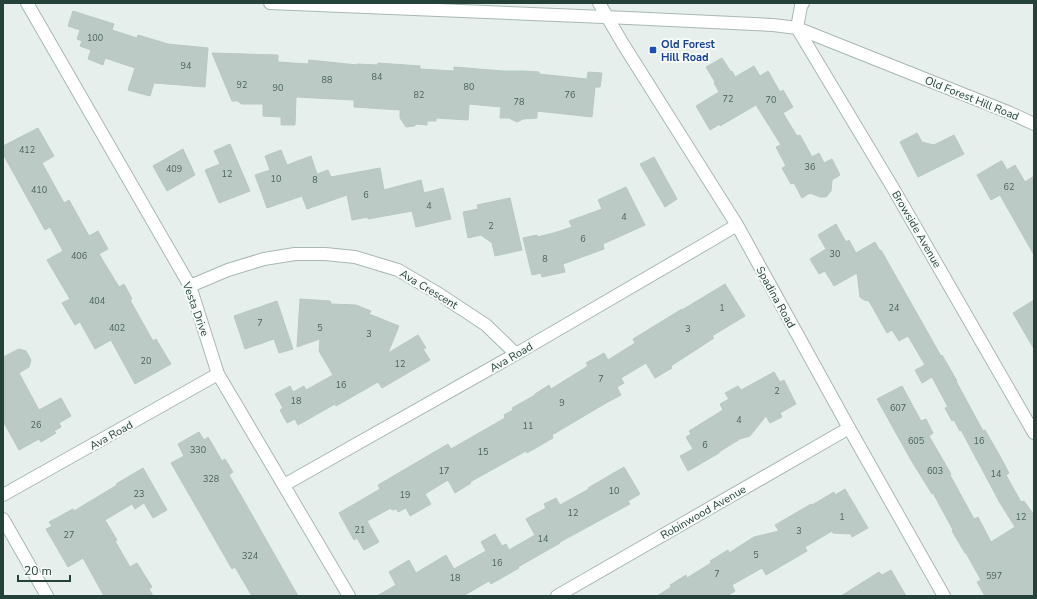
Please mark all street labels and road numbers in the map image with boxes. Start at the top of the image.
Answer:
street label: Old Forest Hill Road [922,73,1021,124]
street label: Browside Avenue [888,188,945,271]
street label: Spadina Road [752,264,799,331]
street label: Ava Crescent [397,266,461,313]
street label: Vesta Drive [178,279,212,338]
street label: Ava Road [487,339,536,376]
street label: Ava Road [87,417,136,454]
street label: Robinwood Avenue [658,482,749,543]

